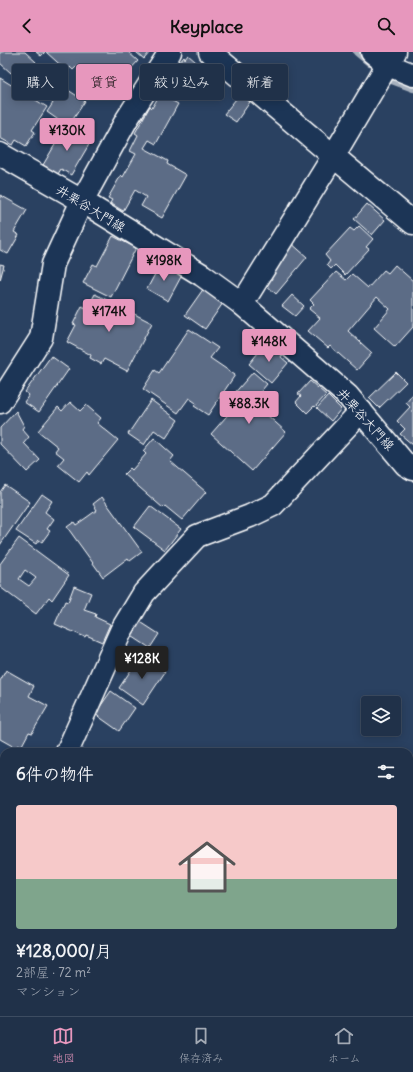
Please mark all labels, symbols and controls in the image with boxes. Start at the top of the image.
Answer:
icon: back [16,15,38,37]
text: Keyplace [170,15,243,38]
icon: search [375,15,397,37]
chip: 購入 [12,64,68,100]
chip: 賃貸 [76,64,132,100]
chip: 絞り込み [140,64,224,100]
chip: 新着 [232,64,288,100]
pin: ¥130K [39,118,95,152]
text: ¥130K [49,122,85,139]
street label: 井栗谷大門線 [53,181,129,236]
pin: ¥198K [136,248,192,282]
text: ¥198K [146,252,182,269]
pin: ¥174K [81,299,137,333]
text: ¥174K [92,303,126,320]
pin: ¥148K [241,329,297,363]
text: ¥148K [251,333,287,350]
street label: 井栗谷大門線 [333,385,399,455]
pin: ¥88.3K [216,391,282,425]
text: ¥88.3K [229,395,269,412]
pin: ¥128K [114,646,170,680]
text: ¥128K [124,650,160,667]
map controls [361,696,401,736]
button: layers [361,696,401,736]
icon: filters [375,761,397,783]
text: 6件の物件 [16,763,94,785]
icon: home [171,831,243,903]
text: ¥128,000/月 [16,940,112,962]
text: 2部屋 · 72 m² [16,964,91,981]
text: マンション [16,983,80,1000]
tab: 地図 [52,1025,74,1065]
tab: 保存済み [179,1025,223,1065]
tab: ホーム [328,1025,361,1065]

